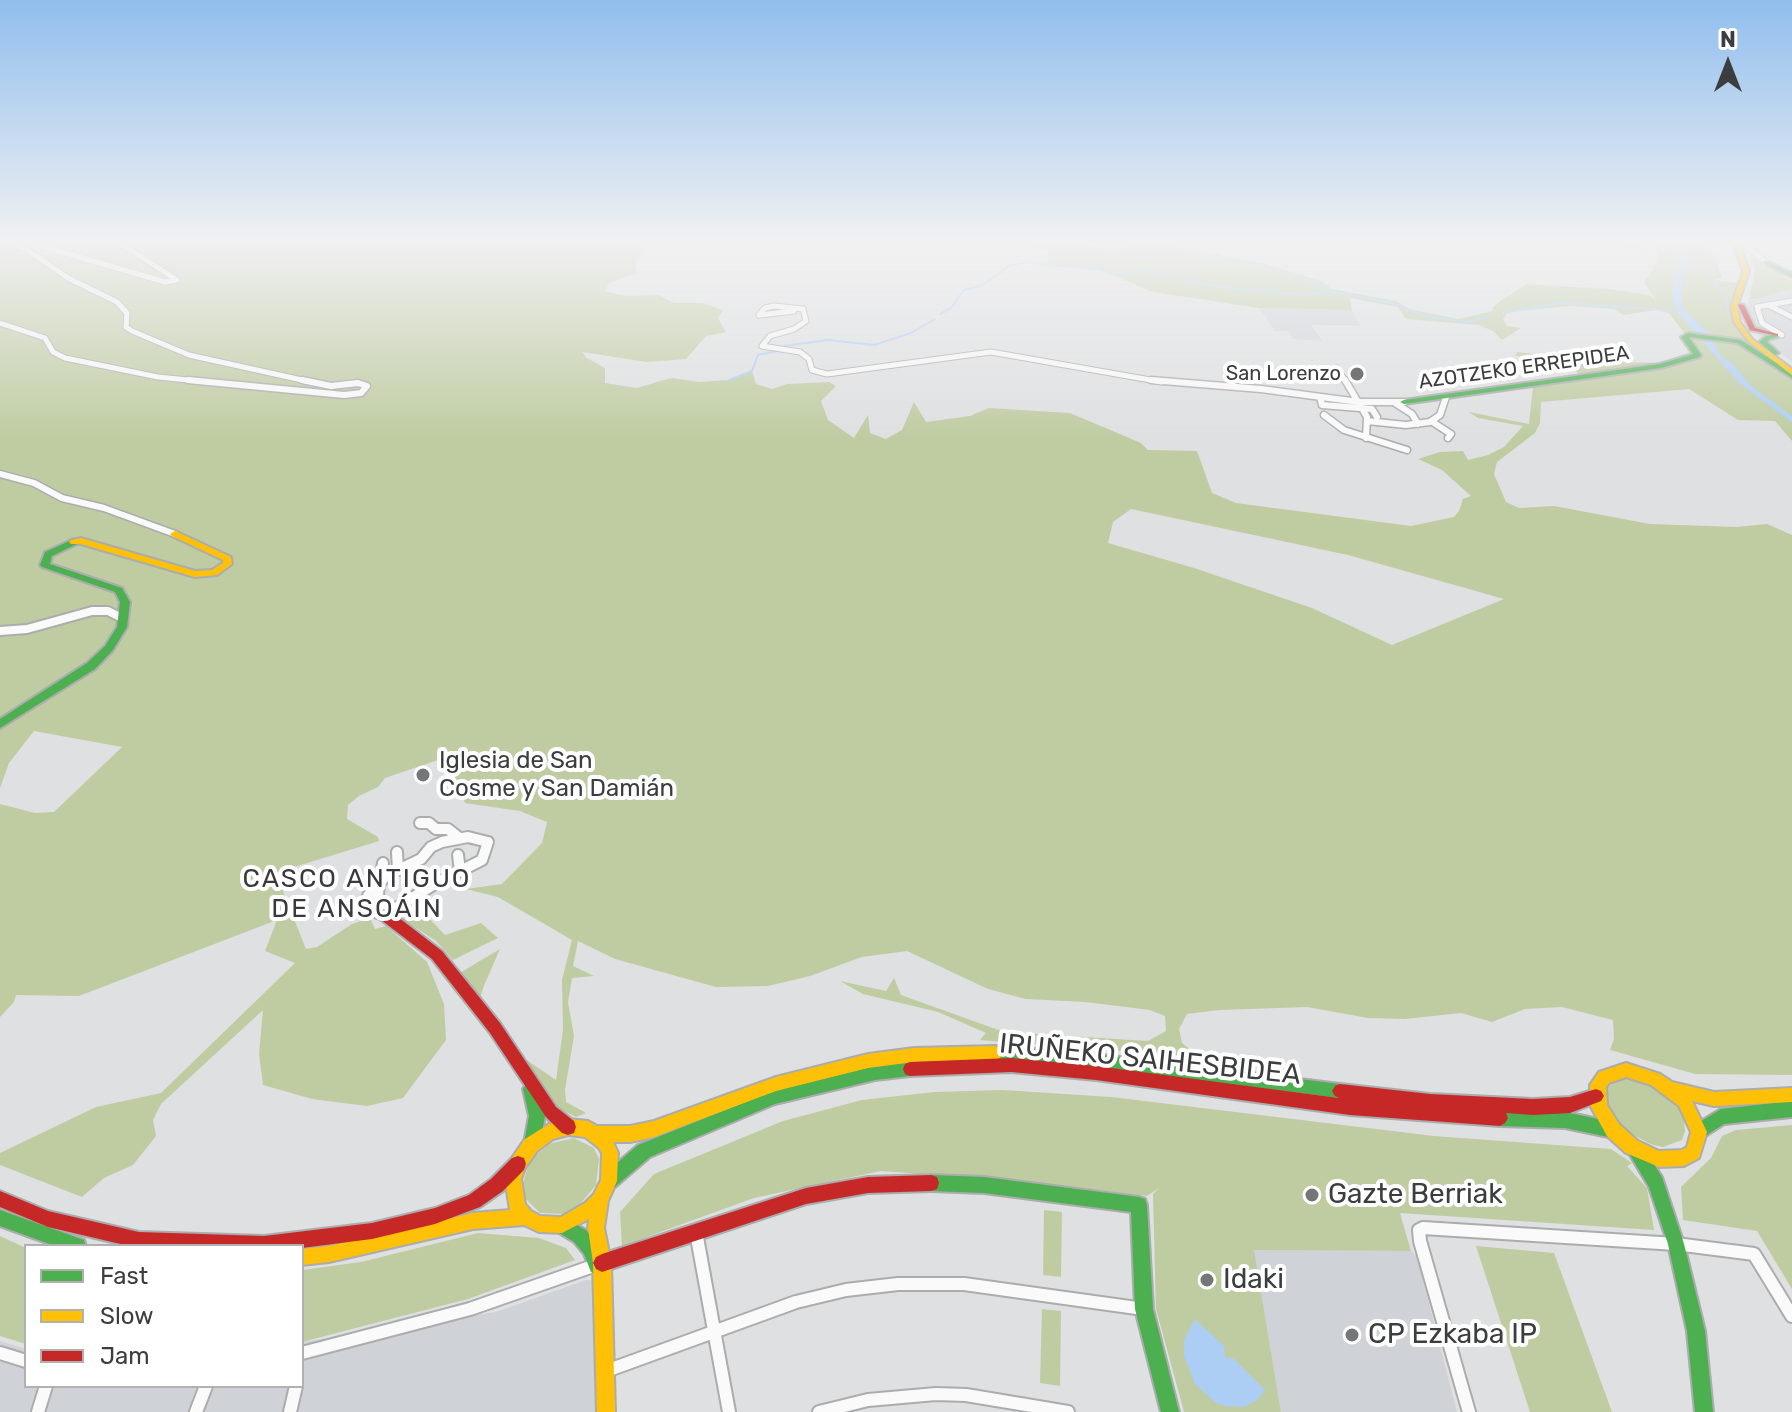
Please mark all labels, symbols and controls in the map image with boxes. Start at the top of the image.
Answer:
north arrow [1688,24,1768,104]
text: N [1720,26,1736,53]
street label: AZOTZEKO ERREPIDEA [1417,341,1631,395]
place label: San Lorenzo [1226,362,1341,386]
marker: San Lorenzo [1348,365,1366,383]
place label: Iglesia de San Cosme y San Damián [439,747,674,803]
marker: Iglesia de San Cosme y San Damián [414,766,432,784]
district label: CASCO ANTIGUO DE ANSOÁIN [243,863,471,924]
street label: IRUÑEKO SAIHESBIDEA [998,1027,1302,1093]
place label: Gazte Berriak [1328,1178,1503,1212]
marker: Gazte Berriak [1303,1186,1321,1204]
legend [24,1244,304,1388]
text: Fast [100,1262,148,1290]
place label: Idaki [1223,1263,1284,1297]
marker: Idaki [1198,1271,1216,1289]
text: Slow [100,1302,153,1330]
place label: CP Ezkaba IP [1368,1318,1537,1352]
marker: CP Ezkaba IP [1343,1326,1361,1344]
text: Jam [100,1342,150,1370]

